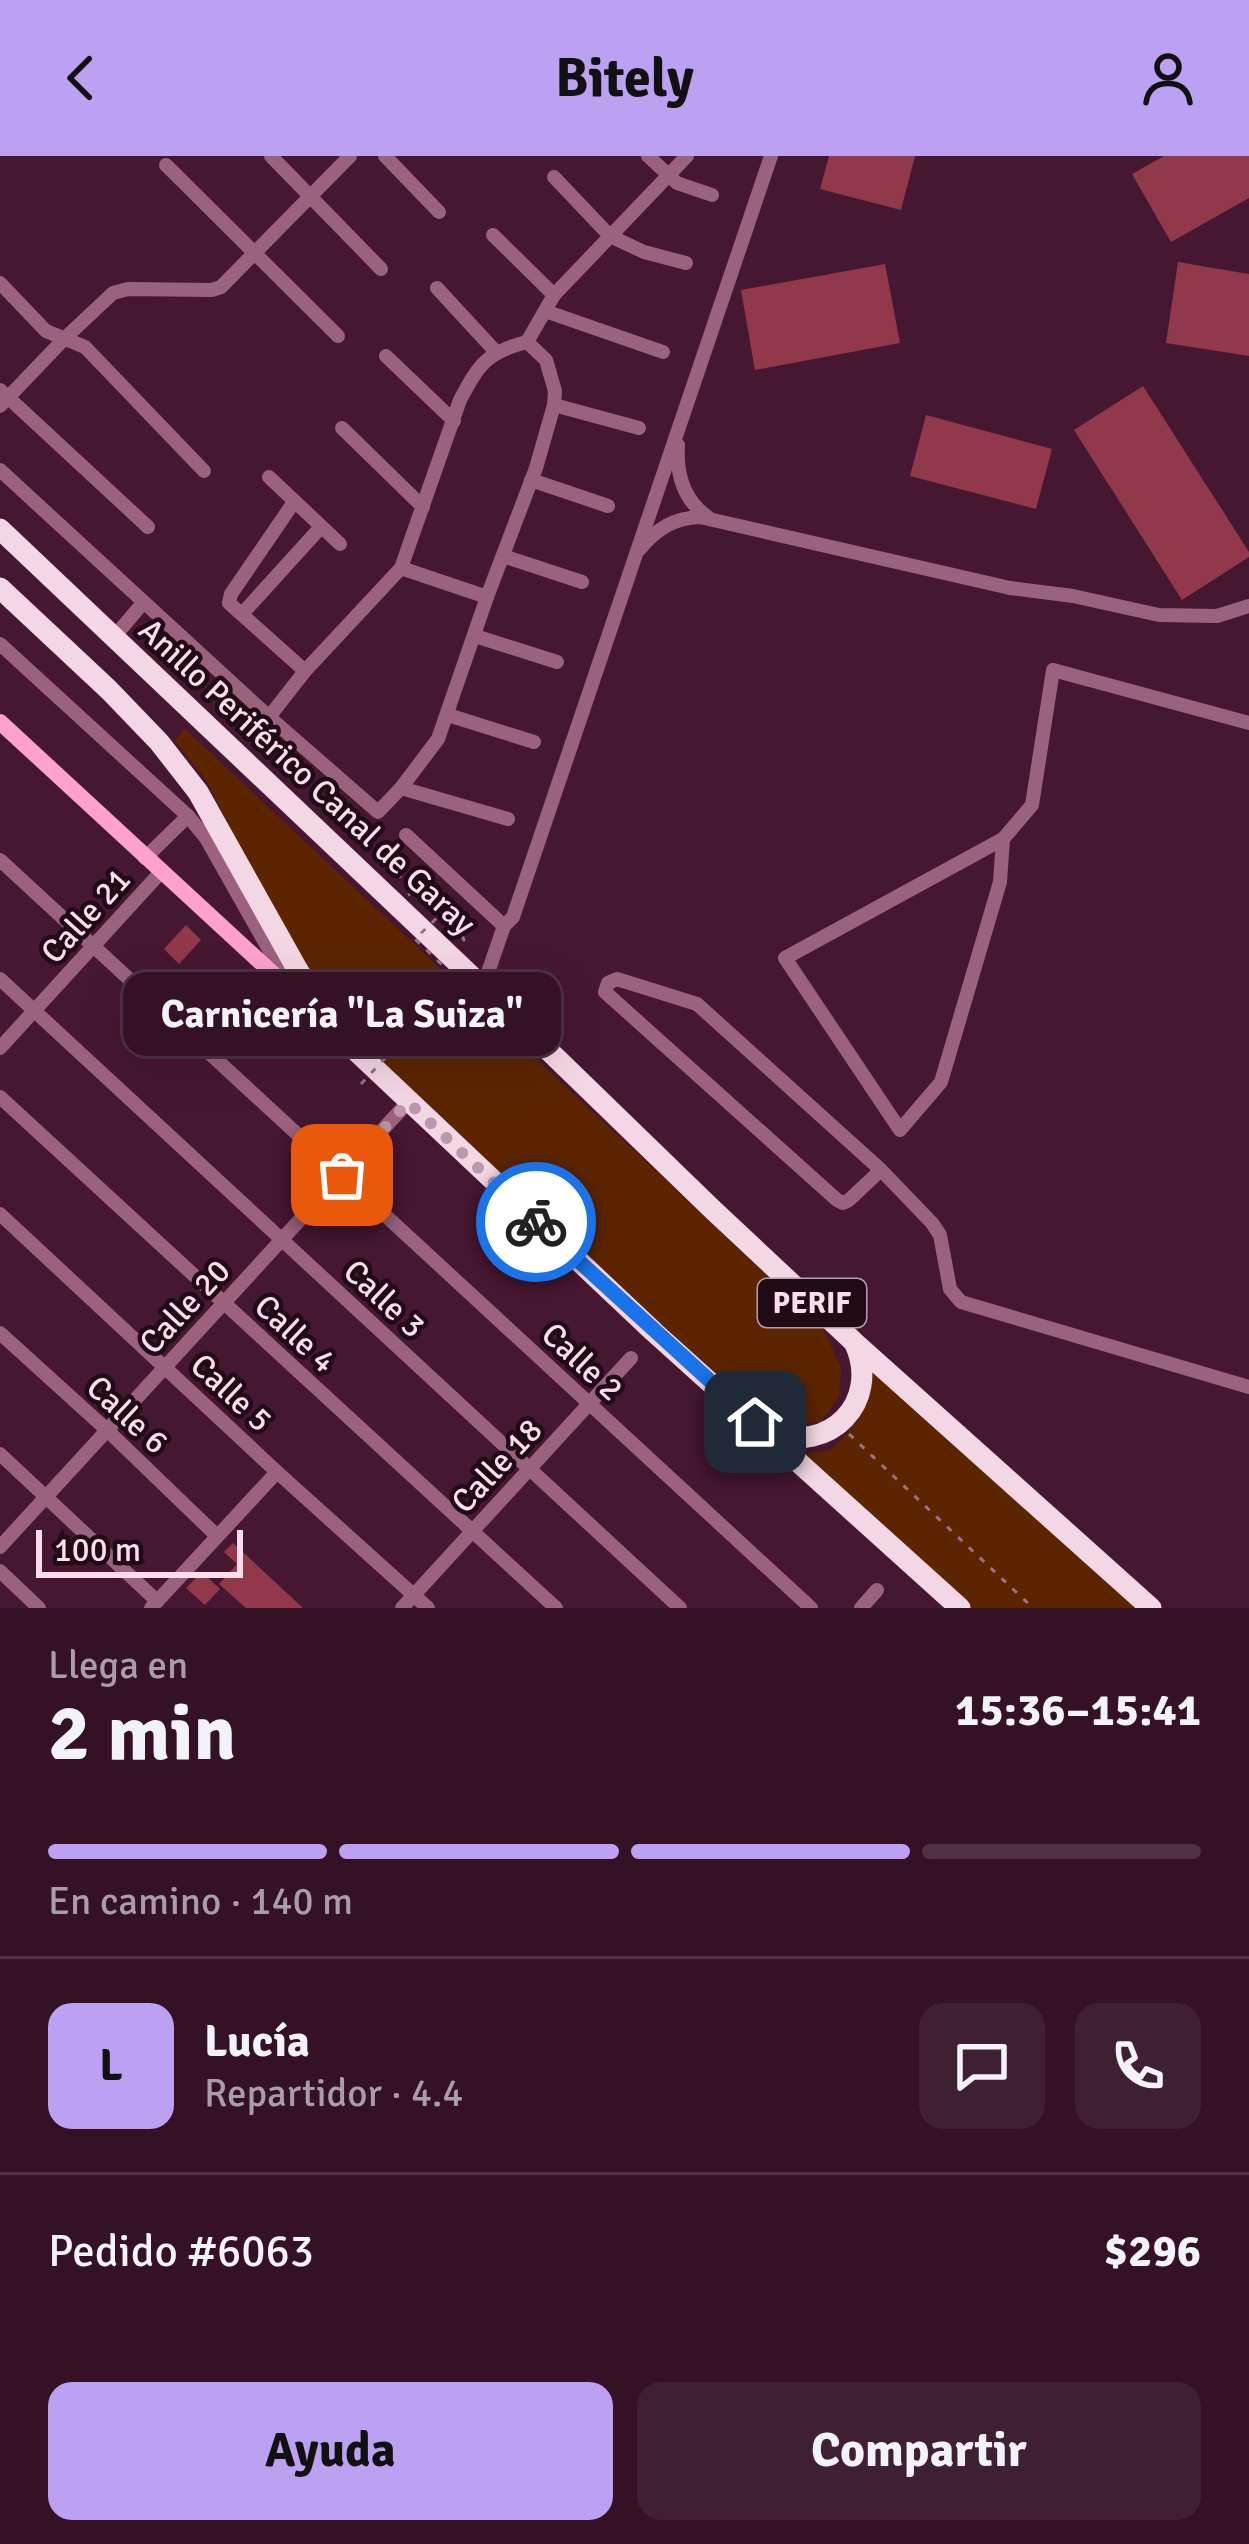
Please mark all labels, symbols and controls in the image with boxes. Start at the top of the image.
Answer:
icon: back [48,45,114,111]
text: Bitely [555,45,694,112]
icon: person [1135,45,1201,111]
street label: Anillo Periférico Canal de Garay [130,610,484,944]
street label: Calle 21 [33,860,140,972]
callout: Carnicería "La Suiza" [123,971,561,1055]
text: Carnicería "La Suiza" [161,990,523,1038]
pin [291,1124,393,1226]
icon: bag [309,1142,375,1208]
courier [476,1162,596,1282]
icon: bike [503,1189,569,1255]
street label: Calle 20 [131,1251,239,1363]
street label: Calle 3 [335,1251,433,1347]
road number: PERIF [758,1279,866,1327]
street label: Calle 4 [246,1286,344,1382]
street label: Calle 2 [533,1314,631,1410]
street label: Calle 5 [182,1345,280,1441]
street label: Calle 6 [78,1367,176,1463]
pin [704,1371,806,1473]
icon: home [722,1389,788,1455]
street label: Calle 18 [443,1410,551,1522]
scale bar [36,1524,243,1577]
text: 100 m [54,1530,141,1571]
text: Llega en [48,1641,188,1689]
text: 15:36–15:41 [955,1683,1201,1738]
text: 2 min [48,1686,236,1782]
text: En camino · 140 m [48,1877,353,1925]
button: chat [919,2003,1045,2129]
button: phone [1075,2003,1201,2129]
text: Lucía [204,2014,310,2069]
text: L [99,2038,123,2093]
text: Repartidor · 4.4 [204,2069,463,2117]
text: Pedido #6063 [48,2224,314,2279]
text: $296 [1104,2224,1201,2279]
button: Ayuda [48,2382,613,2520]
button: Compartir [637,2382,1201,2520]

